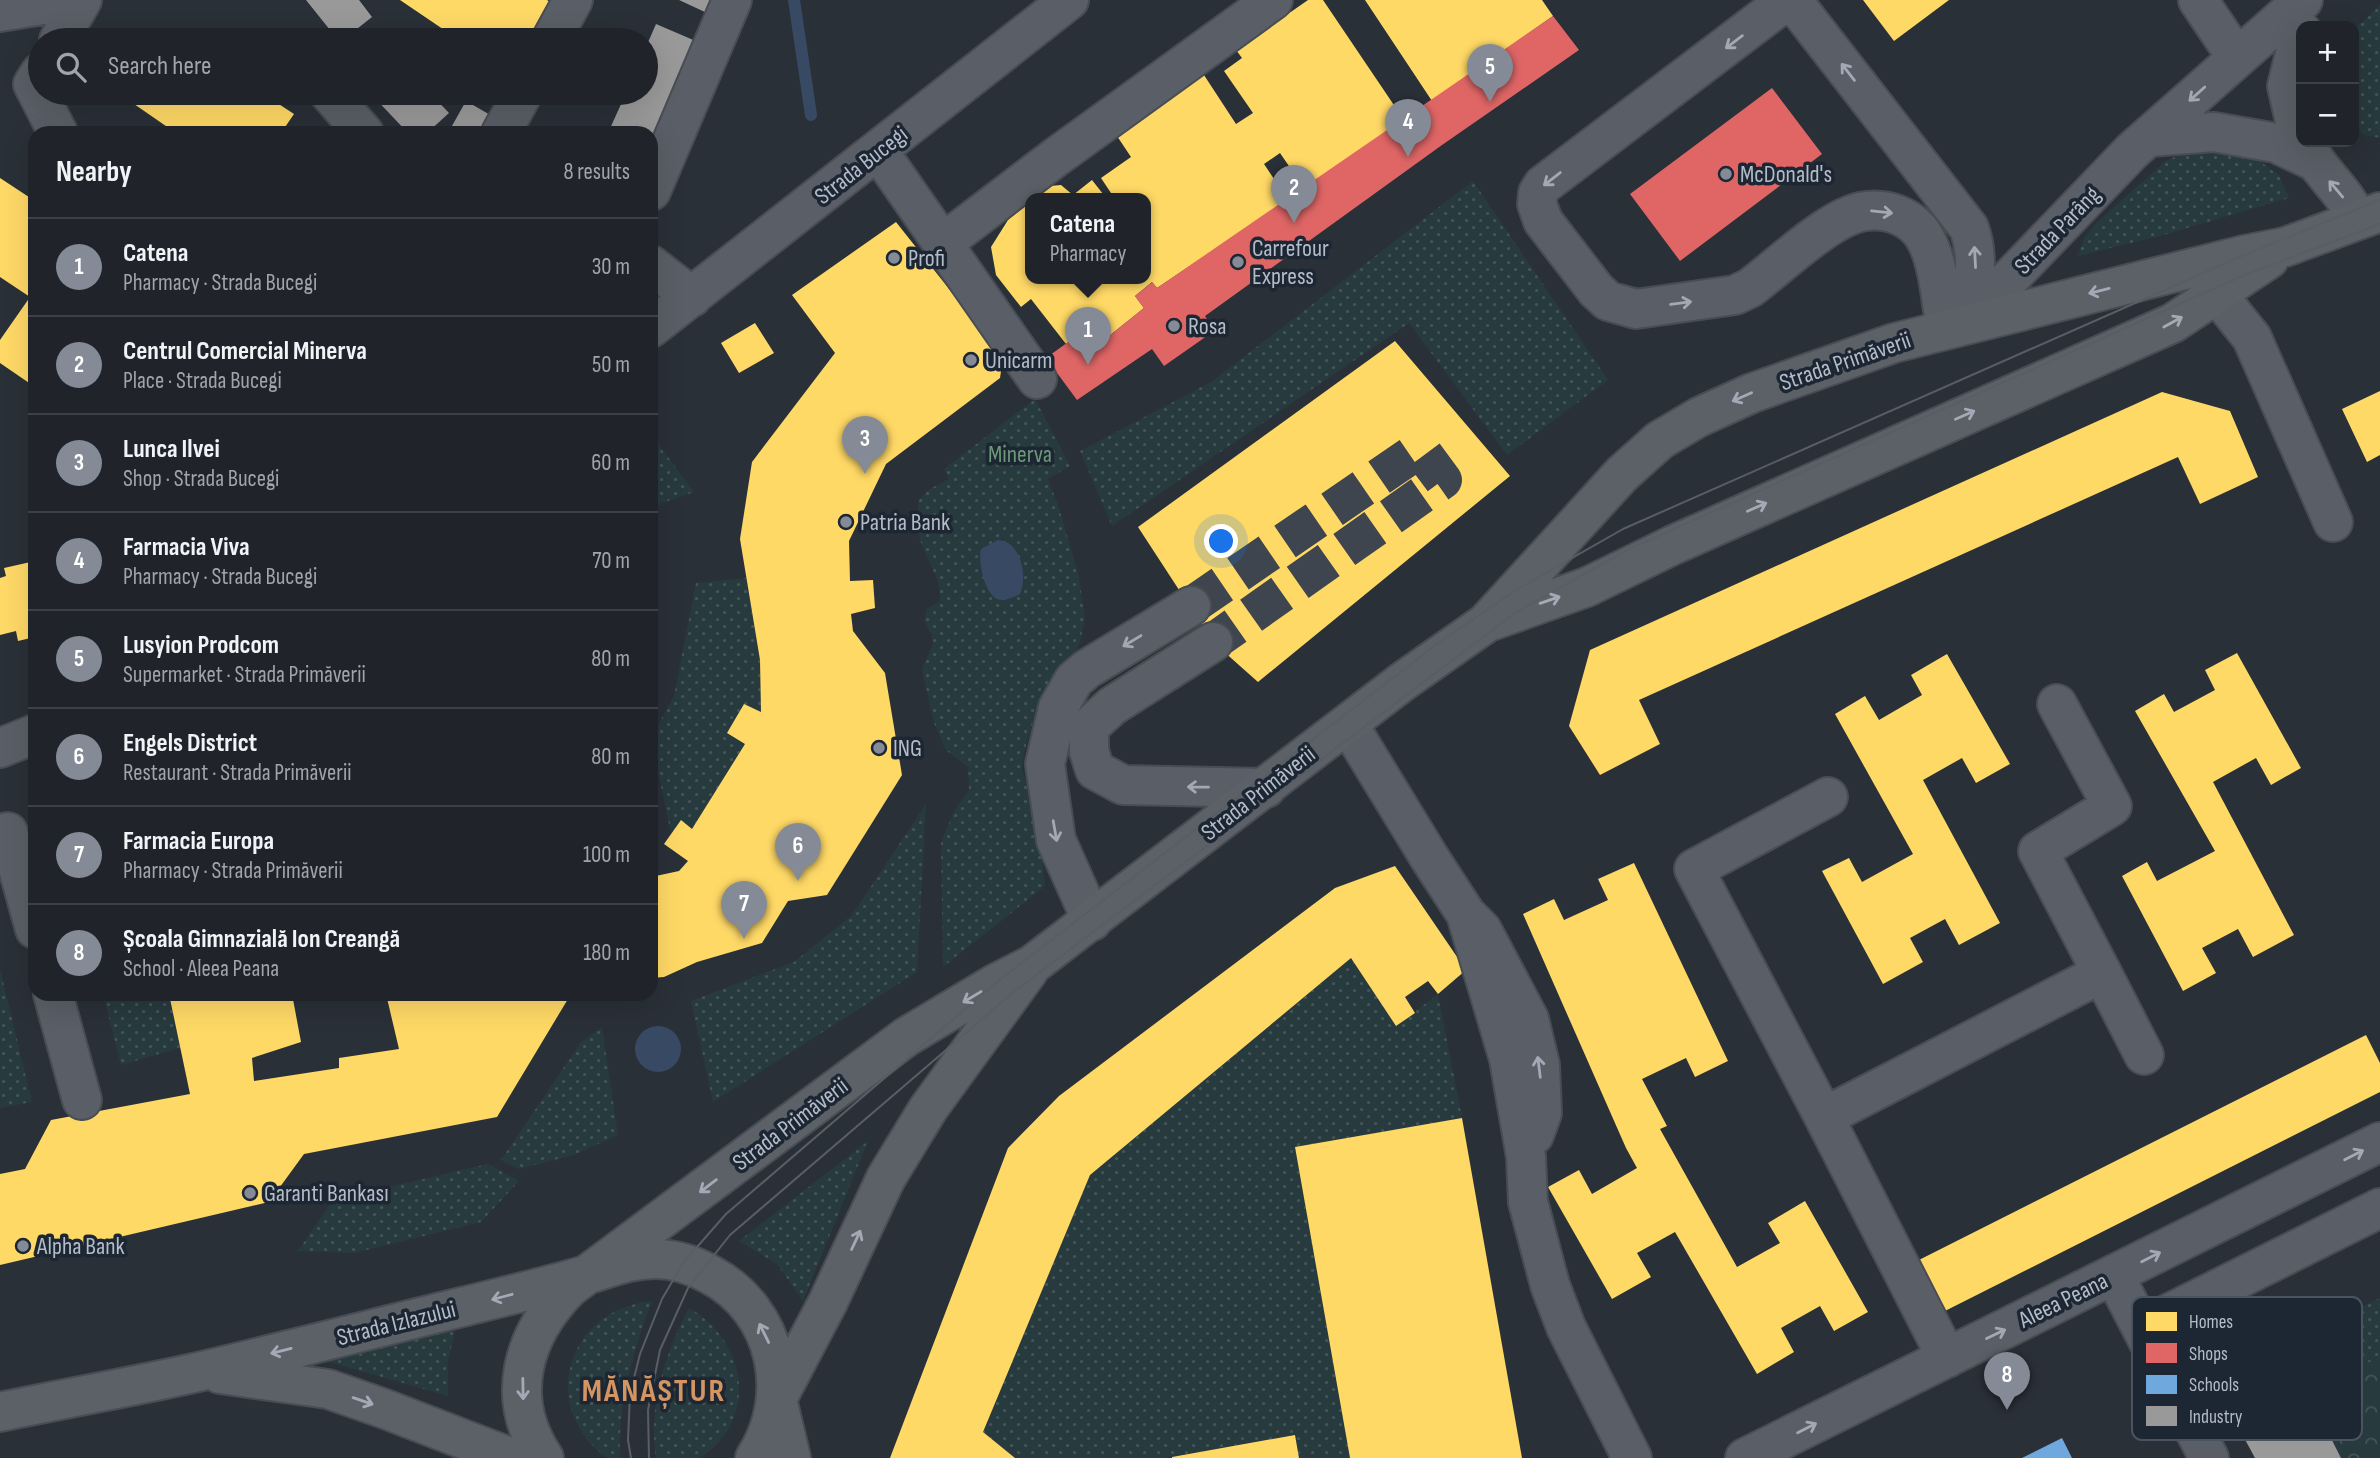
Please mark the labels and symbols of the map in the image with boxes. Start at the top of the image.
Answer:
one-way arrow [1725,35,1744,50]
pin: 5 [1467,44,1513,102]
one-way arrow [1840,63,1855,81]
one-way arrow [2188,86,2206,102]
pin: 4 [1385,99,1431,157]
street label: Strada Bucegi [809,120,914,211]
place label: McDonald's [1740,160,1832,189]
pin: 2 [1271,165,1317,223]
marker: McDonald's [1718,166,1734,182]
one-way arrow [1543,171,1562,186]
street label: Strada Parâng [2008,180,2106,280]
one-way arrow [2329,181,2344,199]
one-way arrow [1870,206,1893,219]
place label: Carrefour Express [1252,234,1329,291]
place label: Profi [908,244,945,273]
one-way arrow [1969,246,1982,269]
marker: Profi [886,250,902,266]
marker: Carrefour Express [1230,254,1246,270]
one-way arrow [2089,285,2111,298]
one-way arrow [1669,296,1692,309]
pin: 1 [1065,307,1111,365]
place label: Rosa [1188,312,1227,341]
one-way arrow [2162,315,2183,328]
marker: Rosa [1166,318,1182,334]
street label: Strada Primăverii [1776,325,1915,397]
place label: Unicarm [985,346,1052,375]
marker: Unicarm [963,352,979,368]
one-way arrow [1732,391,1753,404]
one-way arrow [1954,408,1976,421]
pin: 3 [842,416,888,474]
park label: Minerva [988,440,1052,469]
one-way arrow [1746,500,1767,513]
place label: Patria Bank [860,508,950,537]
marker: Patria Bank [838,514,854,530]
your location [1204,524,1238,558]
one-way arrow [1538,593,1560,605]
one-way arrow [1123,634,1143,648]
place label: ING [893,734,922,763]
marker: ING [871,740,887,756]
street label: Strada Primăverii [1195,740,1321,847]
one-way arrow [1187,780,1210,793]
one-way arrow [1049,819,1062,842]
pin: 6 [775,823,821,881]
pin: 7 [721,881,767,939]
one-way arrow [963,991,983,1005]
one-way arrow [1532,1056,1545,1079]
street label: Strada Primăverii [727,1072,854,1177]
one-way arrow [2343,1148,2364,1162]
place label: Garanti Bankası [264,1179,389,1208]
one-way arrow [699,1179,717,1194]
marker: Garanti Bankası [242,1185,258,1201]
one-way arrow [850,1230,863,1251]
place label: Alpha Bank [36,1232,125,1261]
marker: Alpha Bank [15,1238,31,1254]
one-way arrow [2140,1249,2160,1263]
street label: Aleea Peana [2013,1266,2113,1335]
one-way arrow [491,1291,514,1304]
street label: Strada Izlazului [334,1295,458,1352]
legend [2132,1297,2362,1440]
text: Homes [2189,1311,2233,1334]
one-way arrow [757,1323,771,1344]
one-way arrow [1985,1326,2006,1340]
text: Shops [2189,1343,2228,1366]
one-way arrow [270,1345,293,1358]
pin: 8 [1984,1352,2030,1410]
district label: MĂNĂȘTUR [582,1372,726,1411]
text: Schools [2189,1374,2239,1397]
one-way arrow [516,1377,530,1400]
one-way arrow [352,1396,374,1408]
text: Industry [2189,1406,2243,1429]
one-way arrow [1796,1420,1817,1434]

